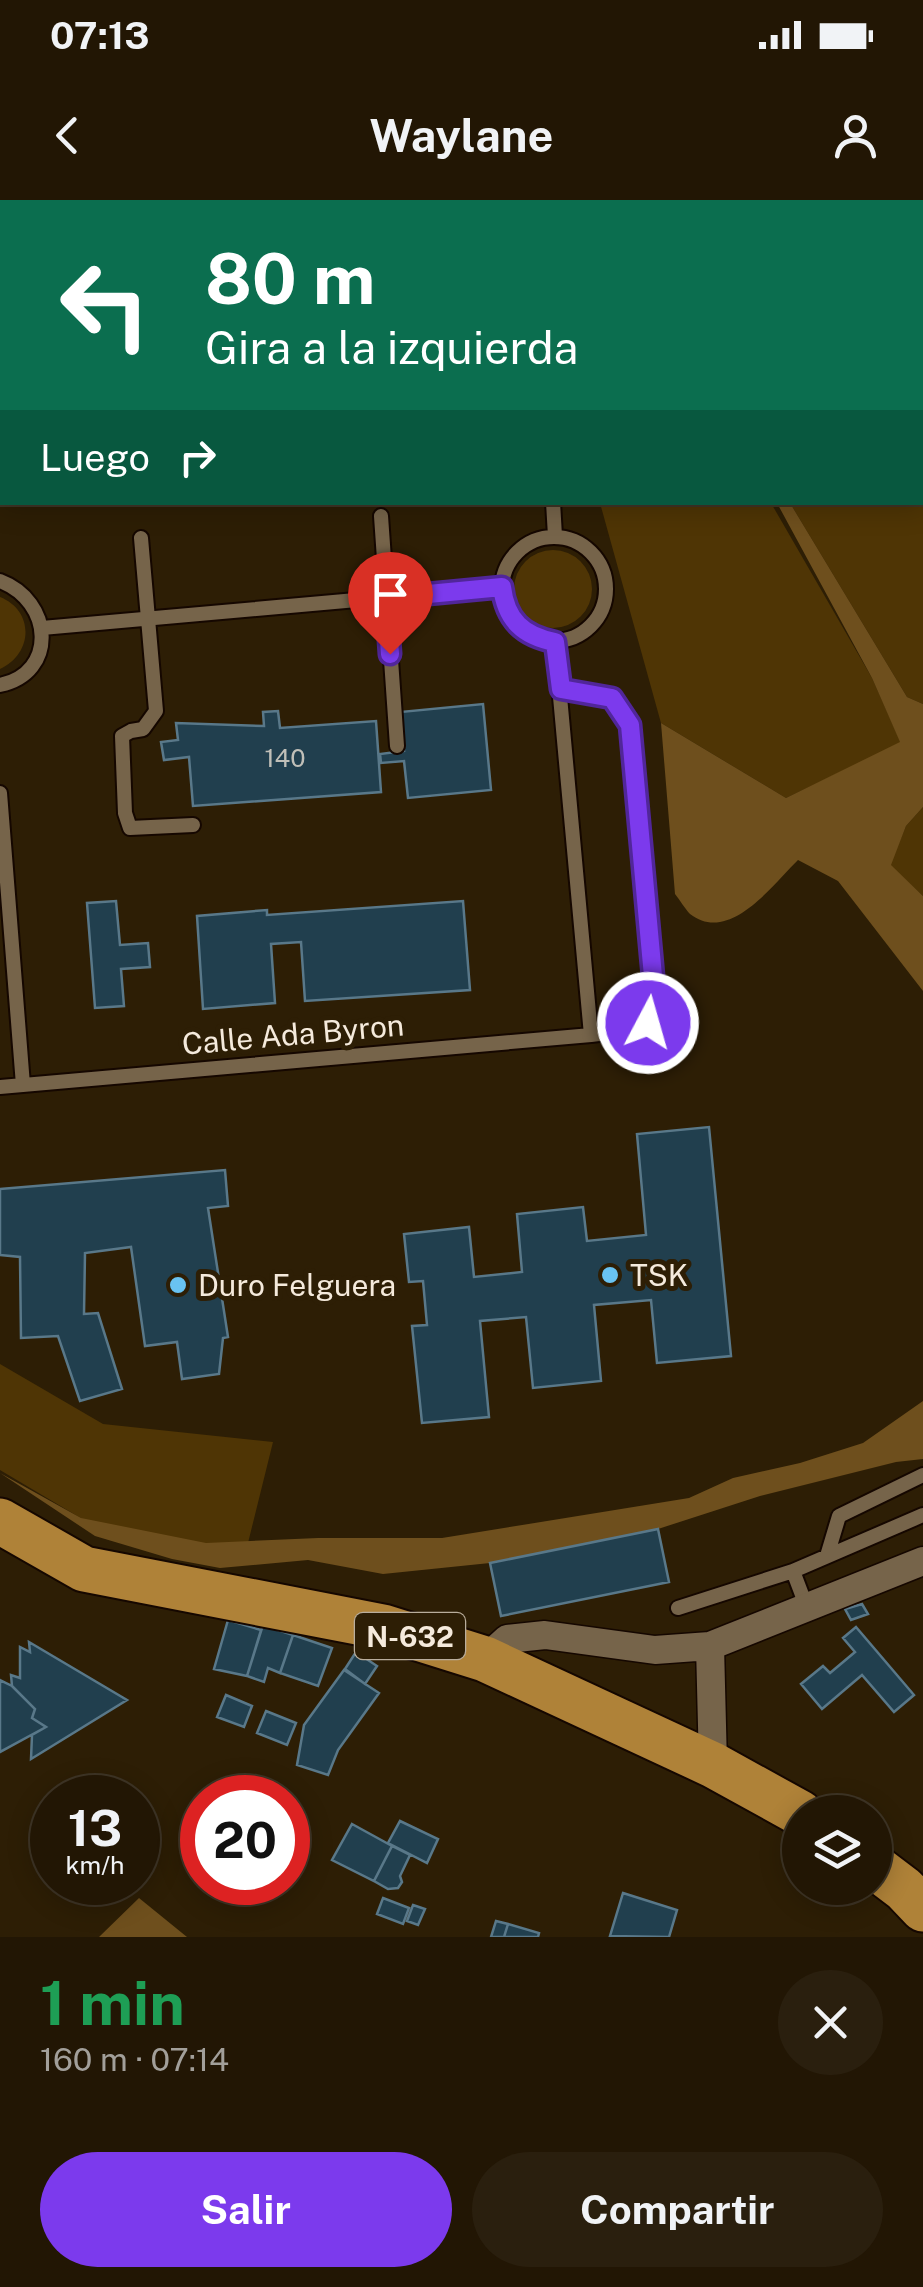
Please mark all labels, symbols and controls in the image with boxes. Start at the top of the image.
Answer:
text: 07:13 [50,13,149,58]
icon: back [40,108,95,163]
icon: person [828,108,883,163]
text: Waylane [370,109,553,162]
text: 80 m [205,237,375,320]
icon: left [40,240,170,370]
text: Gira a la izquierda [205,321,578,374]
icon: right [170,430,225,485]
text: Luego [40,435,150,480]
pin [348,552,433,655]
icon: arrive [363,567,418,622]
house number: 140 [264,743,306,773]
position arrow [596,971,700,1075]
street label: Calle Ada Byron [181,1006,405,1062]
place label: TSK [630,1257,688,1293]
marker: TSK [599,1264,621,1286]
place label: Duro Felguera [198,1267,396,1303]
marker: Duro Felguera [167,1274,189,1296]
road number: N-632 [355,1613,465,1659]
speed limit sign: 20 [180,1775,310,1905]
map controls [782,1795,892,1905]
button: layers [782,1795,892,1905]
text: 13 [68,1798,122,1857]
text: km/h [66,1850,124,1880]
text: 1 min [40,1968,185,2039]
button: close [778,1970,883,2075]
text: 160 m · 07:14 [40,2041,229,2078]
button: Salir [40,2152,452,2267]
button: Compartir [472,2152,883,2267]

